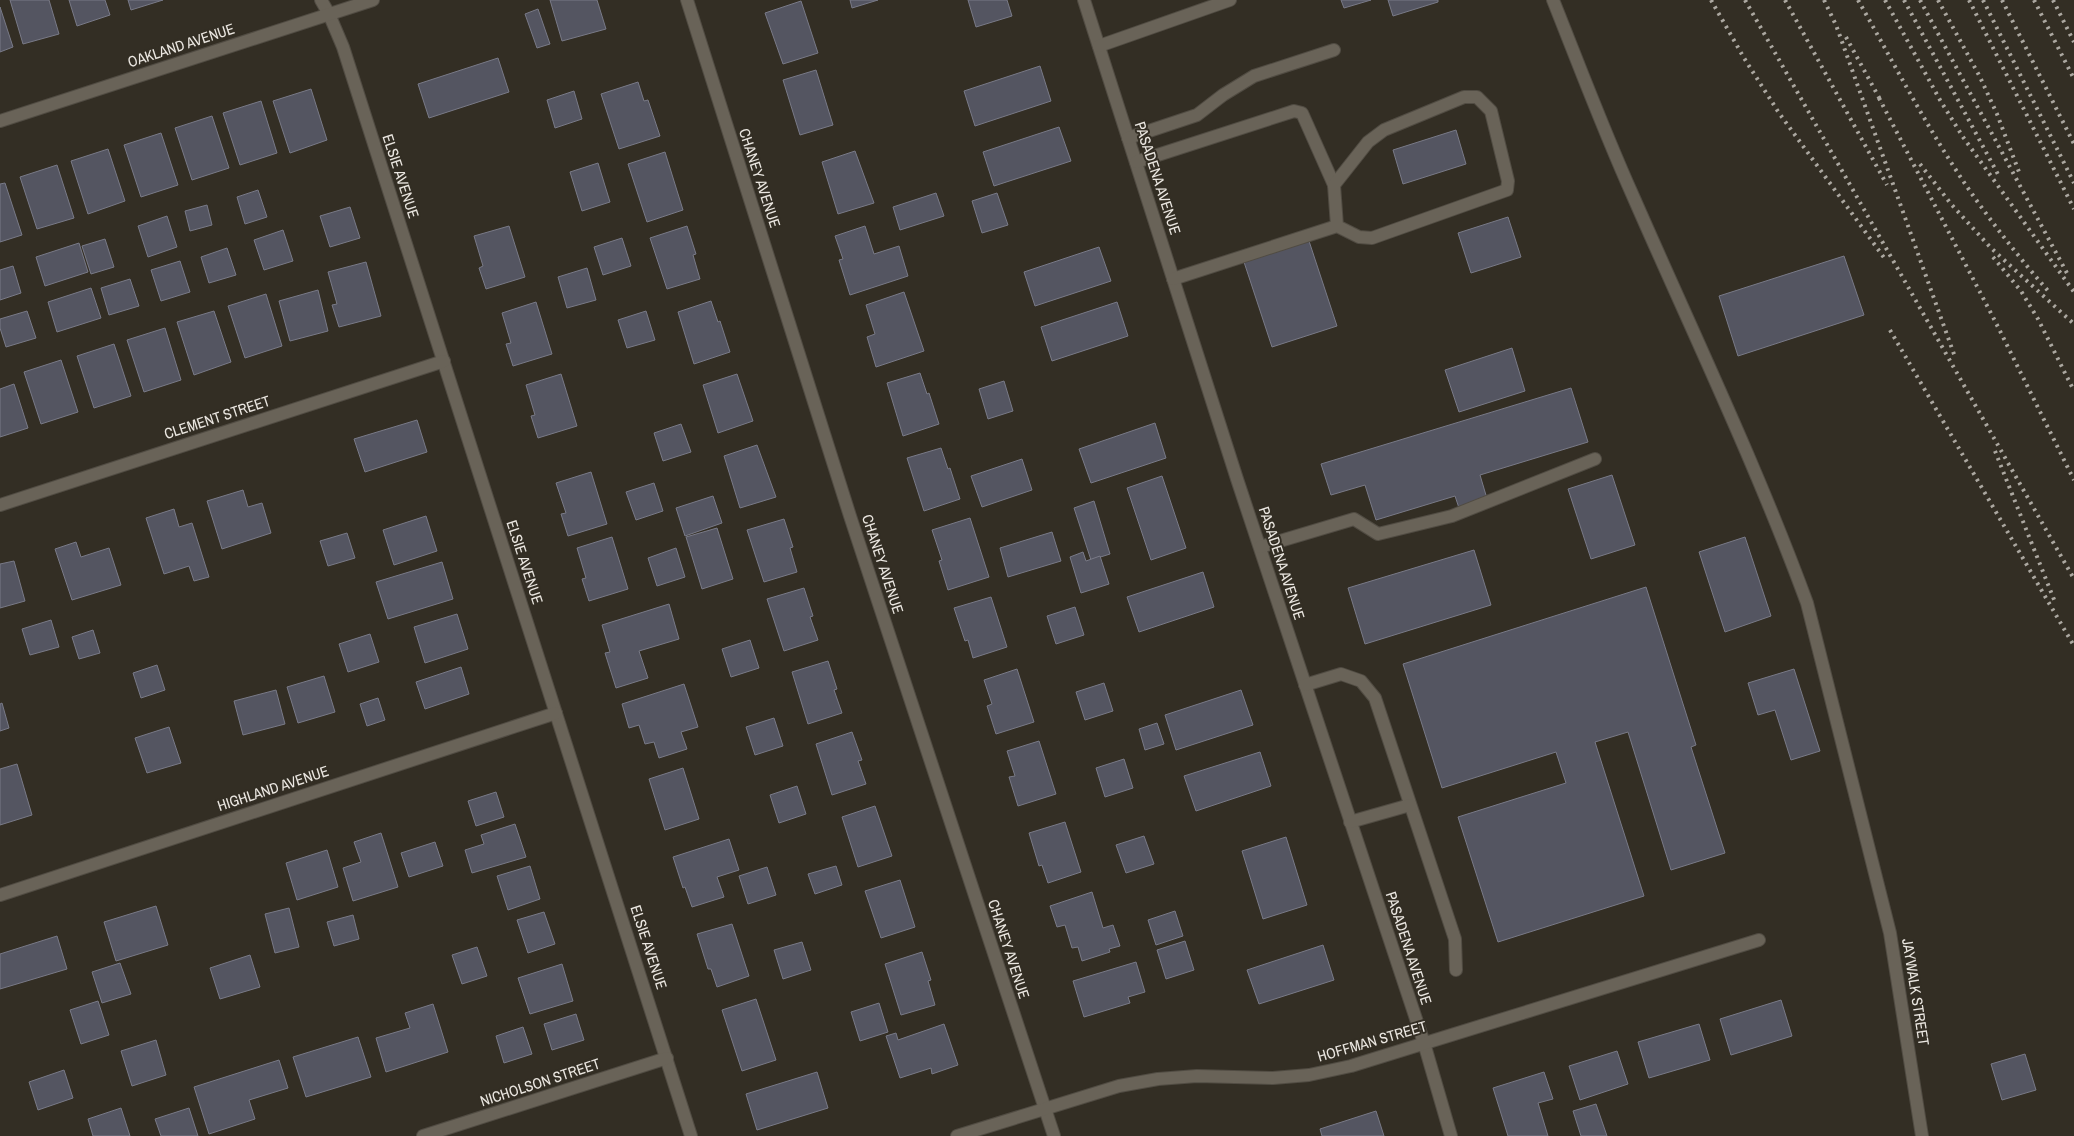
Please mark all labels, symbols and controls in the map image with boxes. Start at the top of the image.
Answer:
street label: OAKLAND AVENUE [125,18,237,72]
street label: PASADENA AVENUE [1130,119,1186,237]
street label: CHANEY AVENUE [734,126,786,230]
street label: ELSIE AVENUE [378,131,424,221]
street label: CLEMENT STREET [161,390,273,444]
street label: PASADENA AVENUE [1254,504,1310,622]
street label: CHANEY AVENUE [857,512,909,616]
street label: ELSIE AVENUE [502,517,548,607]
street label: HIGHLAND AVENUE [215,760,331,816]
street label: PASADENA AVENUE [1381,889,1437,1007]
street label: CHANEY AVENUE [983,897,1035,1001]
street label: ELSIE AVENUE [626,902,672,992]
street label: JAYWALK STREET [1897,937,1935,1047]
street label: HOFFMAN STREET [1315,1015,1430,1067]
street label: NICHOLSON STREET [477,1053,603,1111]

